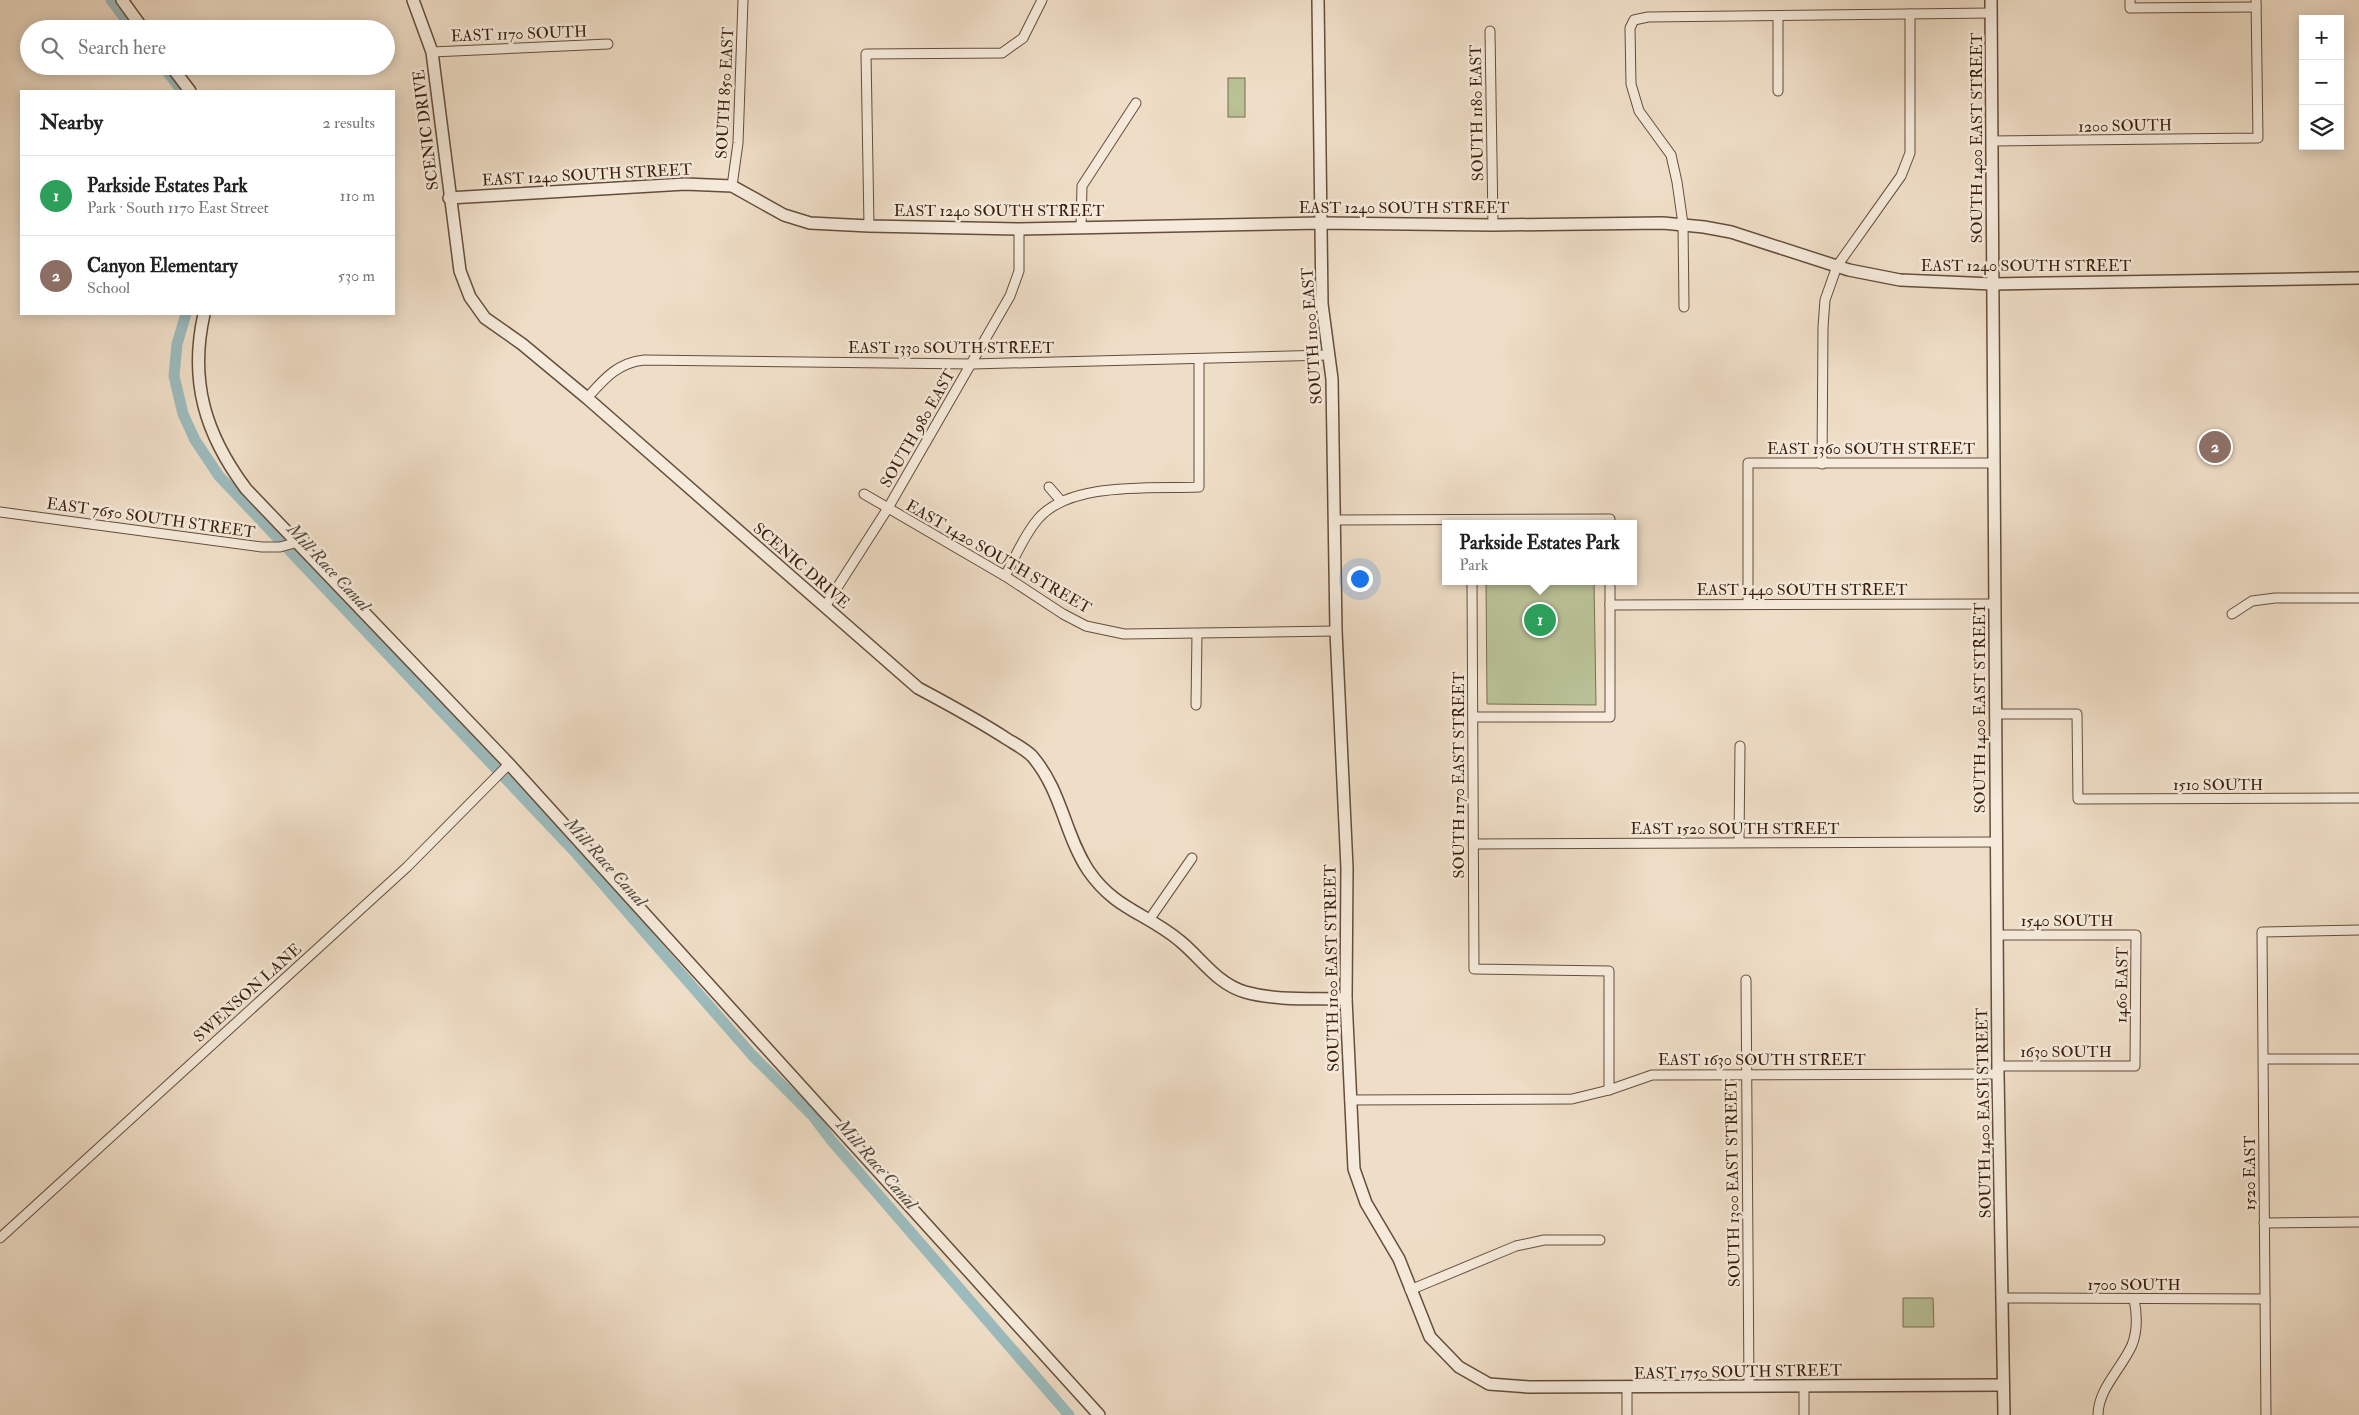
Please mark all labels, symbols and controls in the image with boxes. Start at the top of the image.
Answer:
map controls [2299,15,2344,150]
button: + [2299,15,2344,60]
search box [20,20,395,75]
street label: EAST 1170 SOUTH [451,22,588,46]
street label: SOUTH 850 EAST [712,27,738,159]
street label: SOUTH 1400 EAST STREET [1967,33,1987,243]
icon: search [38,34,66,62]
text: Search here [78,36,166,60]
street label: SOUTH 1180 EAST [1466,44,1488,181]
button: − [2299,60,2344,105]
street label: SCENIC DRIVE [409,68,443,191]
button: layers [2299,105,2344,150]
text: Nearby [40,109,103,136]
text: 2 results [322,113,375,133]
street label: 1200 SOUTH [2078,115,2172,137]
street label: EAST 1240 SOUTH STREET [481,159,693,190]
text: Parkside Estates Park [87,174,248,198]
text: 1 [53,186,59,206]
text: 110 m [340,186,375,206]
text: Park · South 1170 East Street [87,198,269,218]
street label: EAST 1240 SOUTH STREET [1299,198,1509,218]
street label: EAST 1240 SOUTH STREET [894,201,1104,221]
text: Canyon Elementary [87,254,238,278]
street label: EAST 1240 SOUTH STREET [1921,256,2131,276]
text: 2 [52,266,60,286]
text: 530 m [338,266,375,286]
street label: SOUTH 1100 EAST [1297,267,1327,405]
text: School [87,278,130,298]
street label: EAST 1330 SOUTH STREET [848,338,1054,358]
street label: SOUTH 980 EAST [876,366,960,491]
pin: 2 [2199,428,2231,466]
street label: EAST 1360 SOUTH STREET [1767,439,1975,459]
street label: EAST 7650 SOUTH STREET [45,493,257,543]
street label: EAST 1420 SOUTH STREET [902,496,1095,618]
water label: Mill Race Canal [281,518,377,618]
street label: SCENIC DRIVE [749,518,854,613]
popup [1442,520,1637,585]
text: Parkside Estates Park [1459,531,1620,555]
text: Park [1459,555,1488,575]
your location [1347,566,1373,592]
street label: EAST 1440 SOUTH STREET [1696,580,1908,600]
pin: 1 [1524,601,1556,639]
street label: SOUTH 1400 EAST STREET [1970,603,1990,813]
street label: SOUTH 1170 EAST STREET [1449,671,1469,878]
street label: 1510 SOUTH [2173,775,2263,795]
water label: Mill Race Canal [559,812,653,913]
street label: EAST 1520 SOUTH STREET [1631,819,1840,839]
street label: SOUTH 1100 EAST STREET [1320,864,1344,1072]
street label: 1540 SOUTH [2021,911,2113,931]
street label: SWENSON LANE [190,939,306,1046]
street label: 1460 EAST [2111,947,2133,1023]
street label: SOUTH 1400 EAST STREET [1972,1007,1996,1218]
street label: 1630 SOUTH [2020,1042,2112,1062]
street label: EAST 1630 SOUTH STREET [1658,1050,1866,1070]
street label: SOUTH 1300 EAST STREET [1721,1079,1745,1287]
water label: Mill Race Canal [830,1114,923,1216]
street label: 1520 EAST [2240,1135,2260,1210]
street label: 1700 SOUTH [2088,1275,2180,1295]
street label: EAST 1750 SOUTH STREET [1634,1360,1842,1384]

